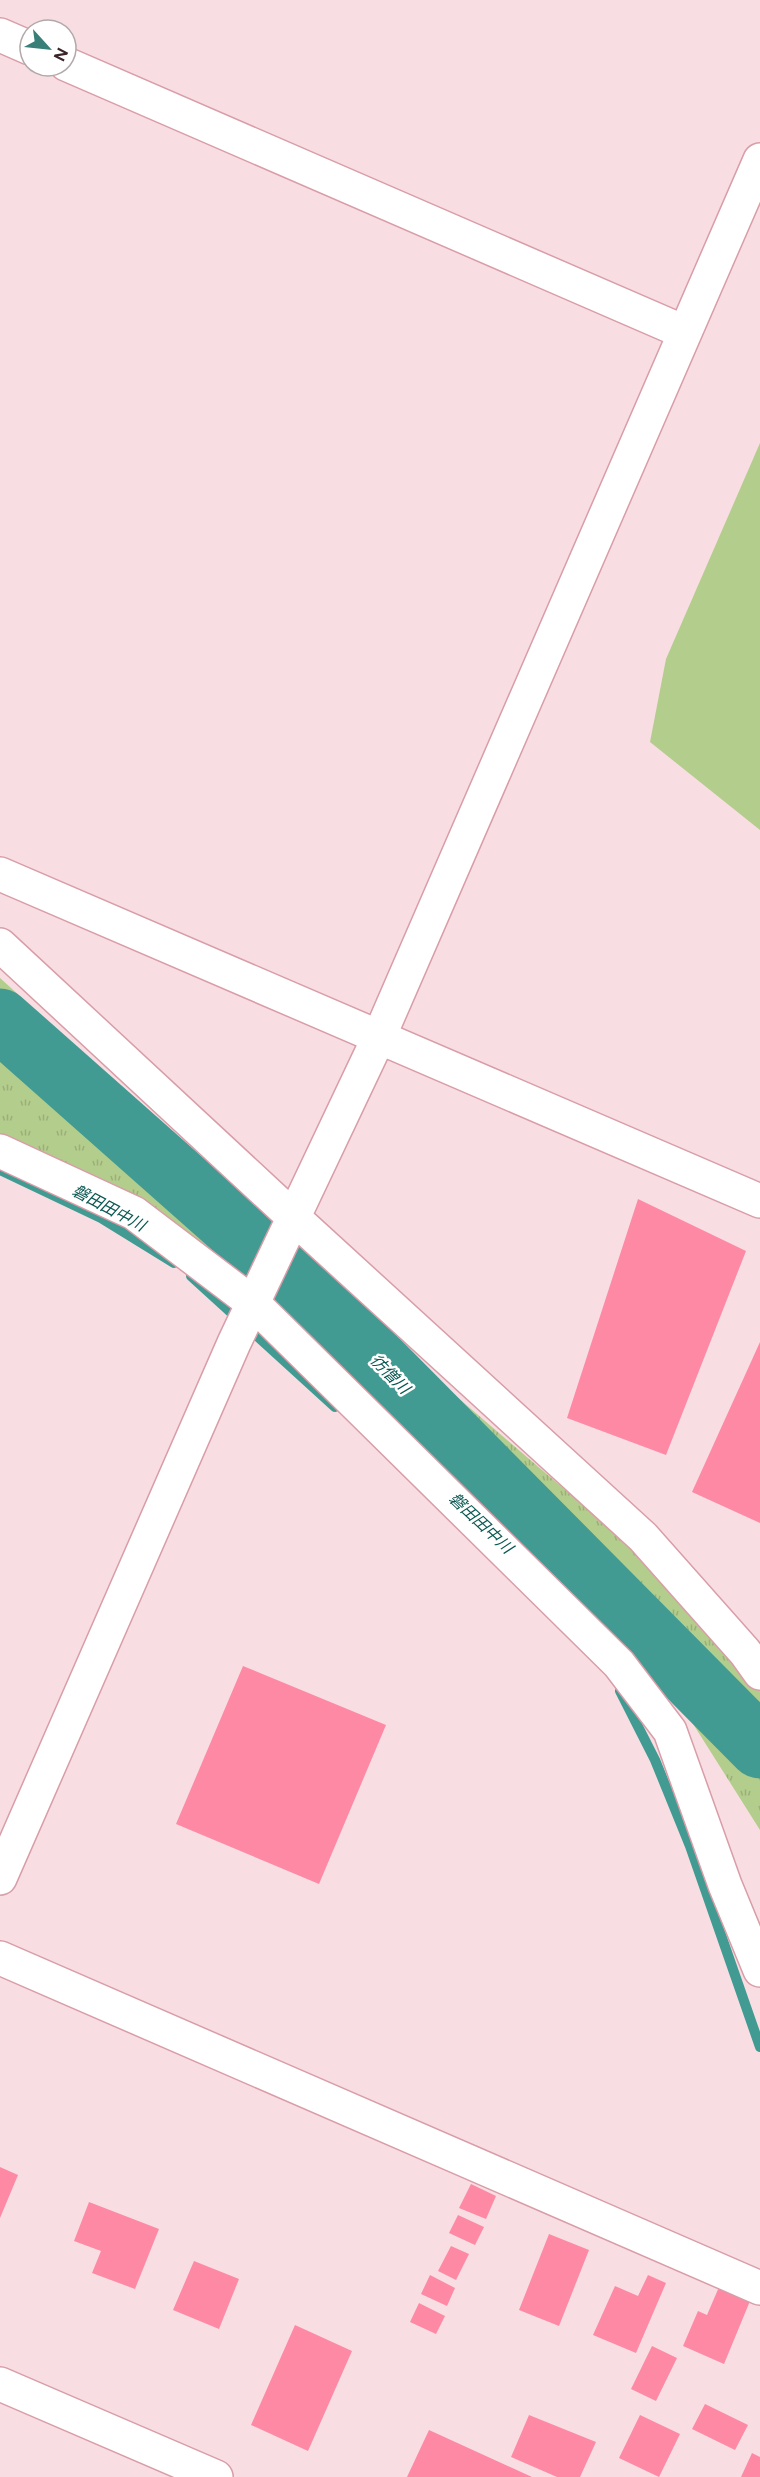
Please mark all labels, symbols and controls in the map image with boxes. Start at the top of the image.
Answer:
north arrow [18,18,78,78]
text: N [50,45,72,64]
water label: 磐田田中川 [69,1181,151,1236]
water label: 彷僧川 [366,1350,415,1399]
water label: 磐田田中川 [445,1489,518,1559]

